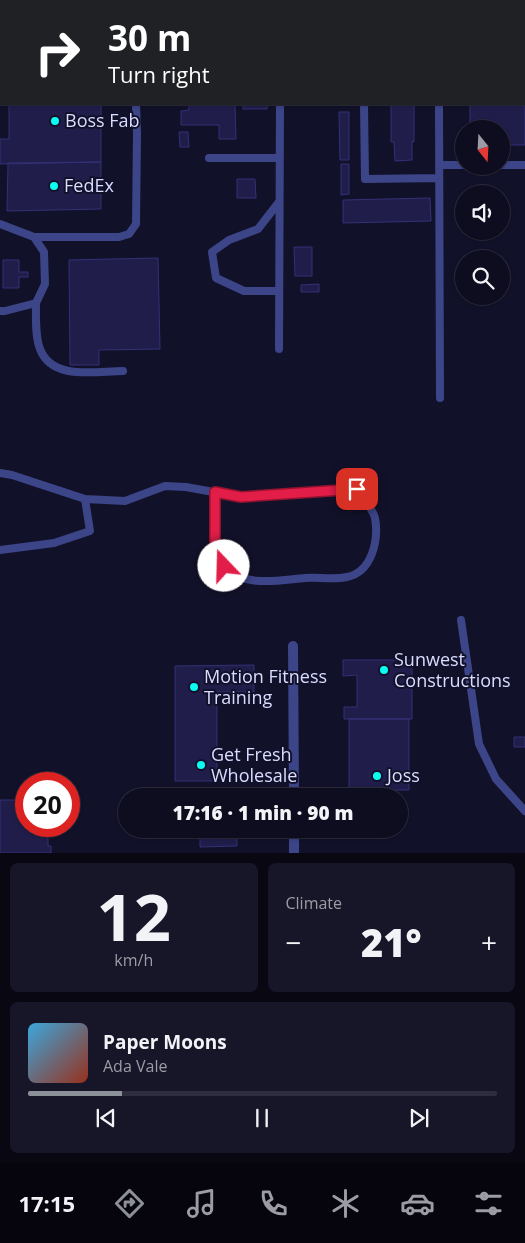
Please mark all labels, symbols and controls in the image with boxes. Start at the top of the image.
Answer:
text: 30 m [108,14,191,61]
icon: right [25,20,90,85]
text: Turn right [108,59,210,89]
place label: Boss Fab [65,108,140,132]
marker: Boss Fab [49,115,61,127]
north arrow [455,120,510,175]
map controls [455,120,510,305]
place label: FedEx [64,173,114,197]
marker: FedEx [48,180,60,192]
button: sound [455,185,510,240]
button: search [455,250,510,305]
pin [336,468,378,510]
icon: arrive [343,475,371,503]
position arrow [197,539,249,591]
place label: Sunwest Constructions [394,647,511,692]
place label: Motion Fitness Training [204,664,327,709]
marker: Sunwest Constructions [378,664,390,676]
marker: Motion Fitness Training [188,681,200,693]
place label: Get Fresh Wholesale [211,742,297,787]
marker: Get Fresh Wholesale [195,759,207,771]
place label: Joss [385,763,420,787]
marker: Joss [371,770,383,782]
speed limit sign: 20 [15,772,80,837]
text: 17:16 · 1 min · 90 m [173,800,353,826]
text: 12 [97,872,171,960]
text: Climate [286,892,342,914]
text: 21° [361,916,422,968]
text: − [286,923,302,961]
text: + [481,923,497,961]
text: km/h [114,949,153,971]
text: Paper Moons [103,1029,227,1055]
text: Ada Vale [103,1055,167,1077]
icon: previous [92,1104,120,1132]
icon: pause [248,1104,276,1132]
icon: next [405,1104,433,1132]
icon: directions [112,1186,147,1221]
icon: music [184,1186,219,1221]
icon: phone [256,1186,291,1221]
icon: climate [328,1186,363,1221]
icon: car [400,1186,435,1221]
icon: filters [471,1186,506,1221]
text: 17:15 [18,1188,75,1218]

